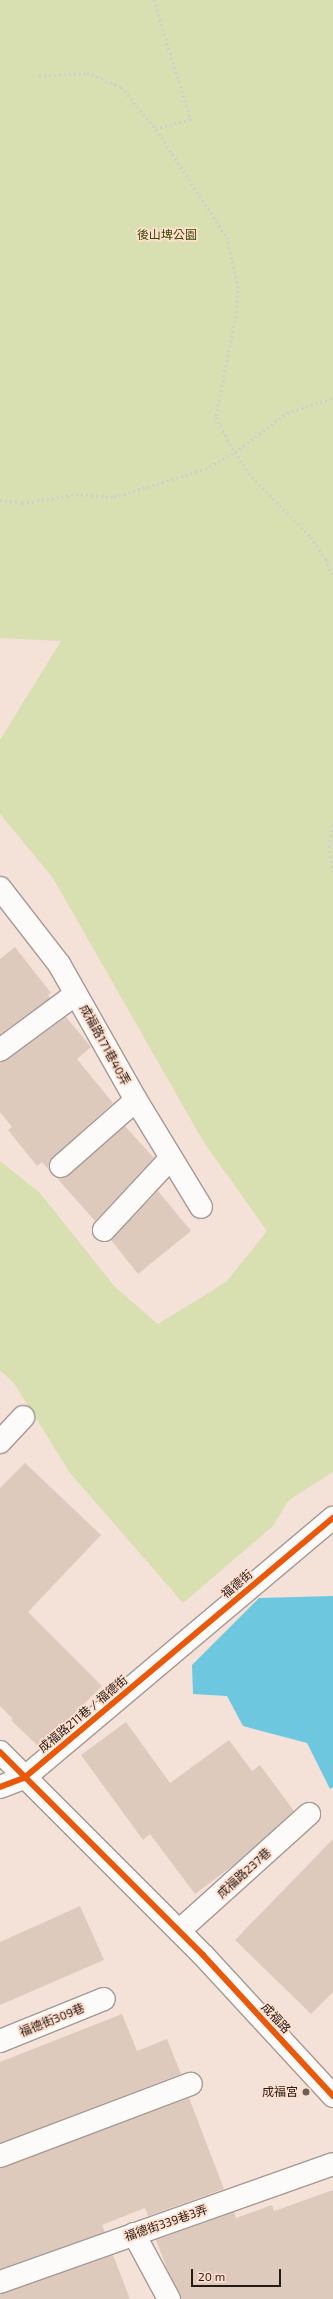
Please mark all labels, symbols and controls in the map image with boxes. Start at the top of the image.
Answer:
park label: 後山埤公園 [137,228,197,242]
street label: 成福路171巷40弄 [77,1002,133,1088]
street label: 福德街 [219,1567,255,1601]
street label: 成福路211巷 / 福德街 [36,1673,130,1755]
street label: 成福路237巷 [214,1845,274,1901]
street label: 福德街309巷 [17,2000,87,2040]
street label: 成福路 [258,2000,294,2036]
place label: 成福宮 [262,2085,298,2099]
marker: 成福宮 [301,2087,311,2097]
street label: 福德街339巷3弄 [123,2202,209,2244]
scale bar [193,2261,283,2287]
text: 20 m [198,2269,225,2283]

